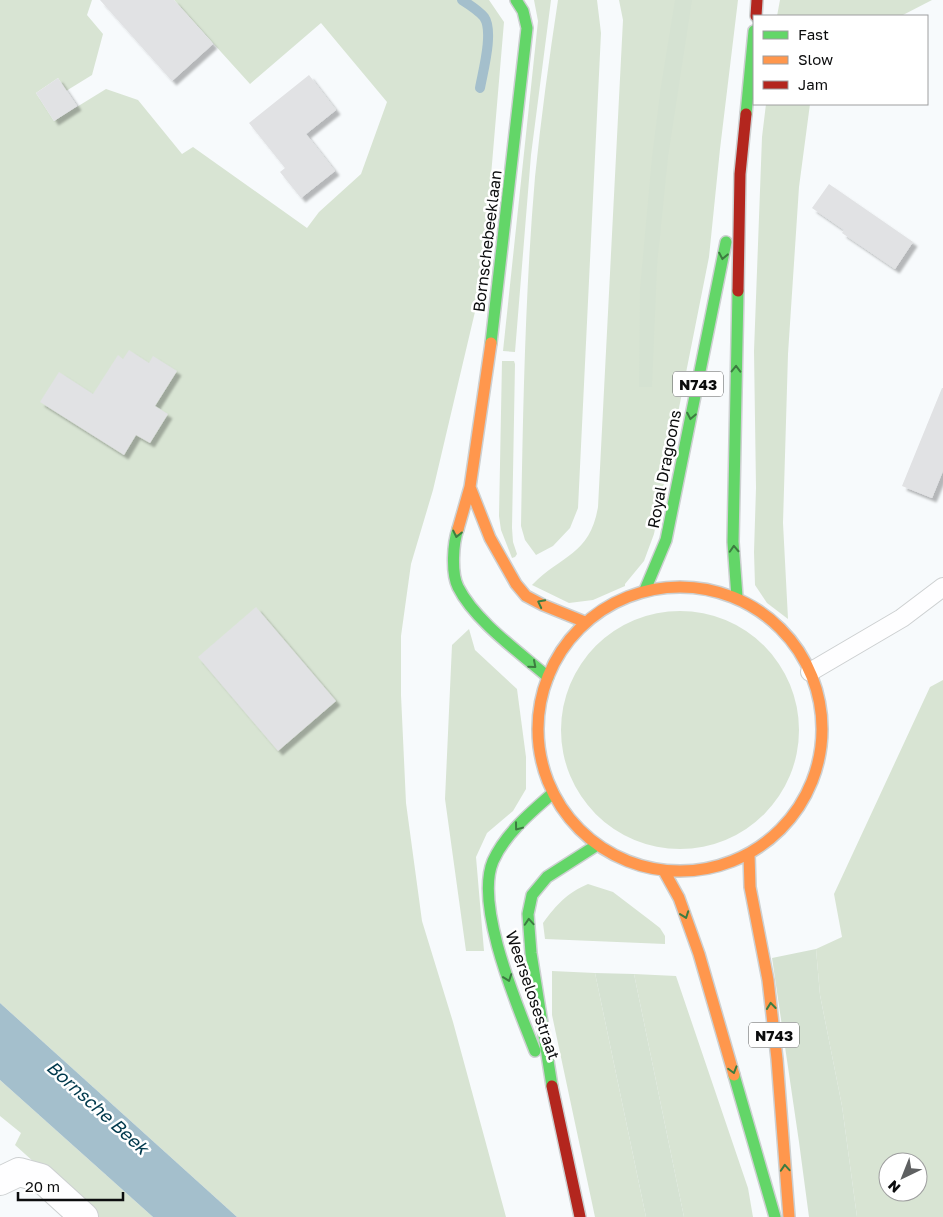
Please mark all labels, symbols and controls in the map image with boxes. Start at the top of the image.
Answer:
legend [753,15,928,105]
text: Fast [798,25,829,43]
text: Slow [798,50,833,68]
text: Jam [798,75,828,93]
street label: Bornschebeeklaan [468,169,506,313]
one-way arrow [719,252,729,261]
one-way arrow [731,364,742,372]
road number: N743 [673,372,723,396]
street label: Royal Dragoons [643,408,685,530]
one-way arrow [687,411,697,420]
one-way arrow [452,530,462,538]
one-way arrow [728,544,739,552]
one-way arrow [537,599,546,609]
one-way arrow [528,659,537,668]
one-way arrow [515,821,524,831]
one-way arrow [679,910,689,918]
one-way arrow [523,917,534,925]
street label: Weerselosestraat [502,928,564,1062]
one-way arrow [502,974,512,982]
one-way arrow [766,1002,777,1010]
road number: N743 [749,1022,799,1048]
water label: Bornsche Beek [43,1056,155,1160]
one-way arrow [727,1065,737,1073]
north arrow [878,1152,928,1202]
one-way arrow [780,1164,791,1172]
scale bar [18,1170,122,1202]
text: 20 m [25,1177,60,1195]
text: N [884,1177,903,1197]

